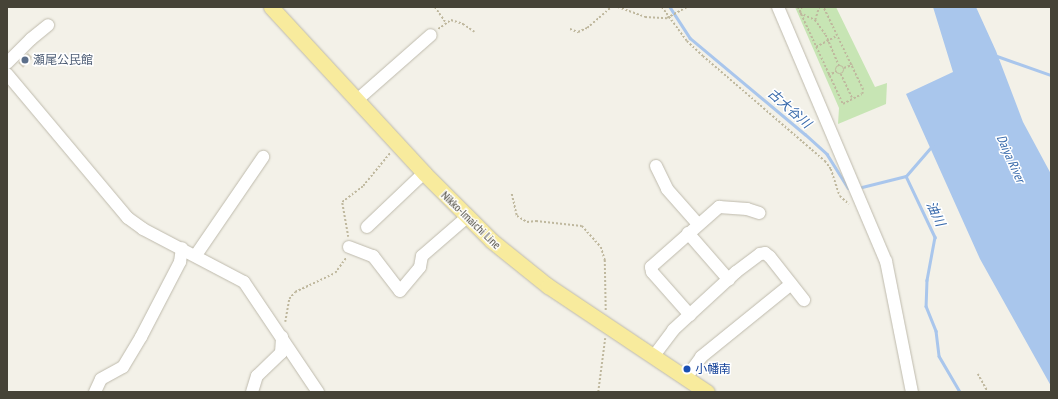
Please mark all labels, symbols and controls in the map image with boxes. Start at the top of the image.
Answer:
place label: 瀬尾公民館 [33,53,93,67]
marker: 瀬尾公民館 [20,55,30,65]
water label: 古大谷川 [764,86,814,132]
water label: Daiya River [993,133,1027,185]
street label: Nikko-Imaichi Line [438,188,504,252]
water label: 油川 [922,199,948,229]
place label: 小幡南 [695,362,731,376]
marker: 小幡南 [682,364,692,374]

